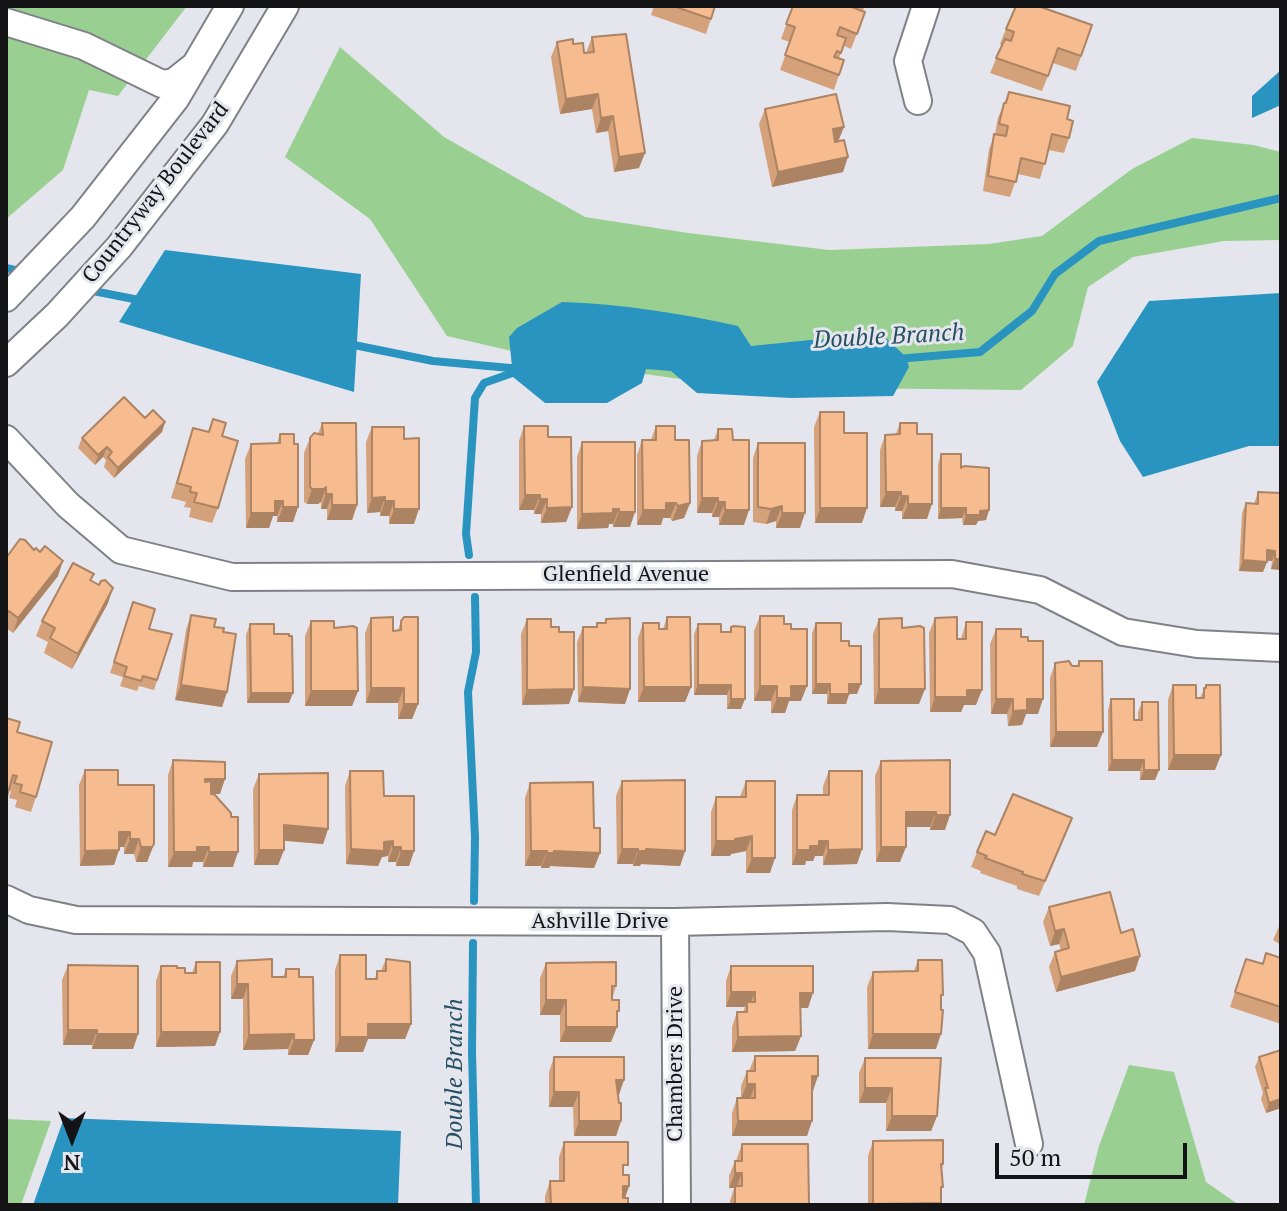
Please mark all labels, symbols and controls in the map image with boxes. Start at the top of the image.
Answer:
street label: Countryway Boulevard [77,97,235,289]
water label: Double Branch [813,319,965,355]
street label: Glenfield Avenue [543,562,709,588]
street label: Ashville Drive [531,909,669,935]
street label: Chambers Drive [663,986,689,1142]
water label: Double Branch [441,998,469,1150]
north arrow [32,1099,112,1179]
scale bar [999,1127,1191,1177]
text: 50 m [1009,1141,1061,1173]
text: N [64,1149,80,1178]

